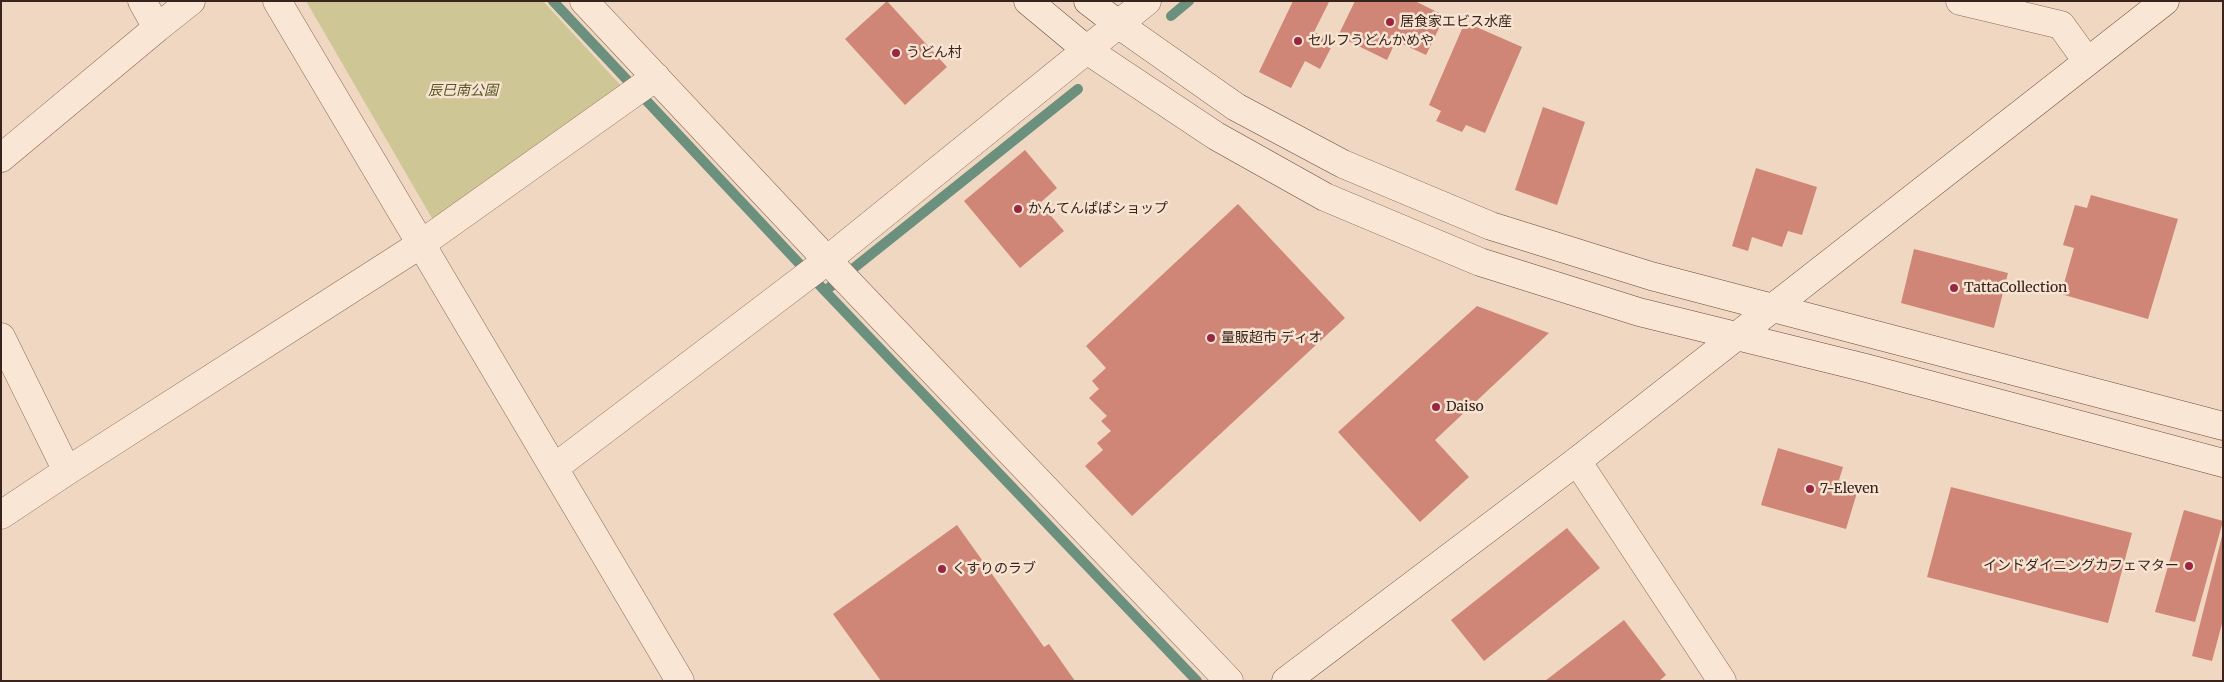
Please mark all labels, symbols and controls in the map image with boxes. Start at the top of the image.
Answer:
place label: 居食家エビス水産 [1400,14,1512,30]
marker: 居食家エビス水産 [1384,16,1396,28]
place label: セルフうどんかめや [1308,33,1434,49]
marker: セルフうどんかめや [1292,35,1304,47]
place label: うどん村 [906,45,962,61]
marker: うどん村 [890,47,902,59]
park label: 辰巳南公園 [428,83,498,99]
place label: かんてんぱぱショップ [1028,201,1168,217]
marker: かんてんぱぱショップ [1012,203,1024,215]
place label: TattaCollection [1964,280,2067,296]
marker: TattaCollection [1948,282,1960,294]
place label: 量販超市 ディオ [1221,330,1322,346]
marker: 量販超市 ディオ [1205,332,1217,344]
place label: Daiso [1446,399,1484,415]
marker: Daiso [1430,401,1442,413]
place label: 7-Eleven [1820,481,1879,497]
marker: 7-Eleven [1804,483,1816,495]
place label: インドダイニングカフェマター [1983,558,2179,574]
marker: インドダイニングカフェマター [2183,560,2195,572]
place label: くすりのラブ [952,561,1036,577]
marker: くすりのラブ [936,563,948,575]

